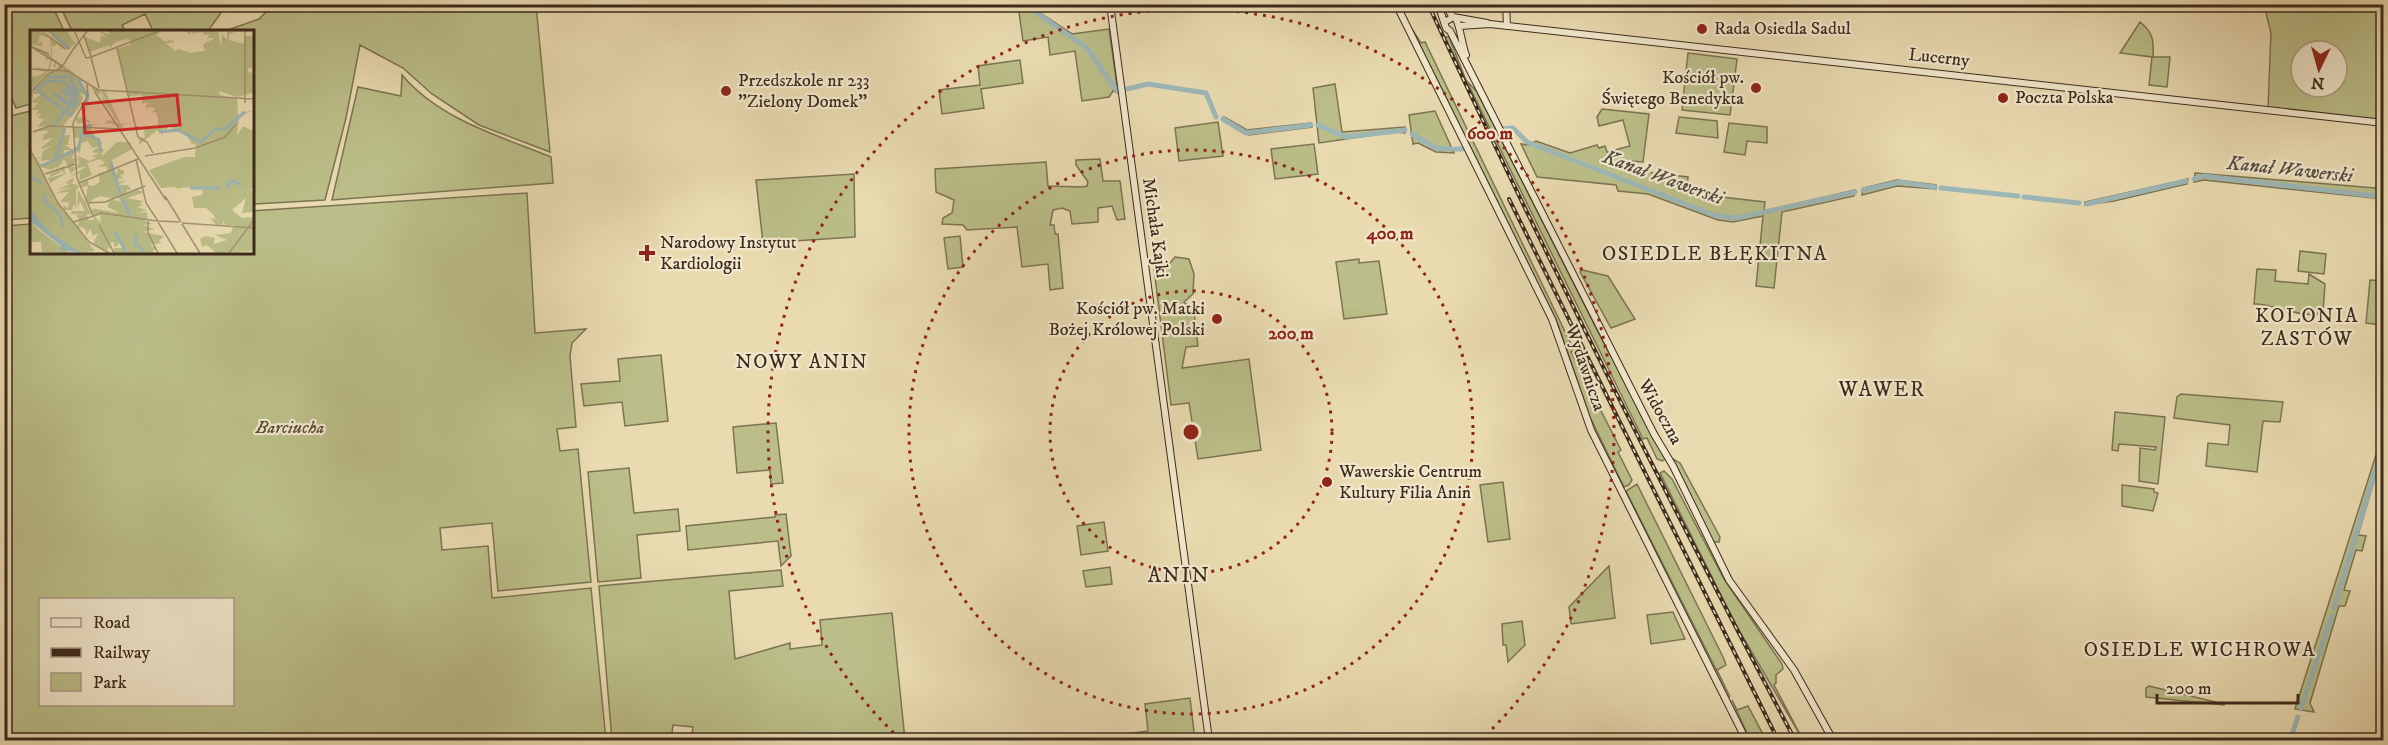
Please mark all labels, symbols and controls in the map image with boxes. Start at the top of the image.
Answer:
place label: Rada Osiedla Sadul [1714,18,1852,40]
marker: Rada Osiedla Sadul [1695,22,1709,36]
inset map [30,30,254,254]
north arrow [2289,39,2349,99]
street label: Lucerny [1907,44,1971,72]
place label: Kościół pw. Świętego Benedykta [1601,67,1744,110]
place label: Przedszkole nr 233 "Zielony Domek" [738,70,870,113]
text: N [2310,72,2325,93]
marker: Kościół pw. Świętego Benedykta [1749,81,1763,95]
marker: Przedszkole nr 233 "Zielony Domek" [719,84,733,98]
place label: Poczta Polska [2015,87,2114,109]
marker: Poczta Polska [1996,91,2010,105]
text: 600 m [1467,123,1514,145]
water label: Kanał Wawerski [1598,144,1728,212]
water label: Kanał Wawerski [2225,151,2356,189]
street label: Michała Kajki [1137,176,1173,280]
text: 400 m [1365,223,1414,245]
place label: Narodowy Instytut Kardiologii [660,232,797,275]
district label: OSIEDLE BŁĘKITNA [1602,242,1828,267]
marker: Narodowy Instytut Kardiologii [638,244,656,262]
place label: Kościół pw. Matki Bożej Królowej Polski [1048,298,1205,341]
district label: KOLONIA ZASTÓW [2255,304,2359,352]
marker: Kościół pw. Matki Bożej Królowej Polski [1210,312,1224,326]
street label: Wydawnicza [1560,321,1610,414]
text: 200 m [1268,323,1314,345]
district label: NOWY ANIN [735,350,869,375]
street label: Widoczna [1633,375,1687,449]
district label: WAWER [1838,377,1925,403]
park label: Barciucha [255,417,325,439]
centre of rings [1181,422,1201,442]
place label: Wawerskie Centrum Kultury Filia Anin [1338,461,1482,504]
marker: Wawerskie Centrum Kultury Filia Anin [1320,475,1334,489]
district label: ANIN [1148,563,1210,589]
legend [39,598,234,706]
text: Road [93,612,130,634]
district label: OSIEDLE WICHROWA [2084,638,2316,663]
text: Railway [93,642,151,664]
scale bar [2157,667,2298,705]
text: Park [93,672,127,694]
text: 200 m [2166,678,2212,700]

